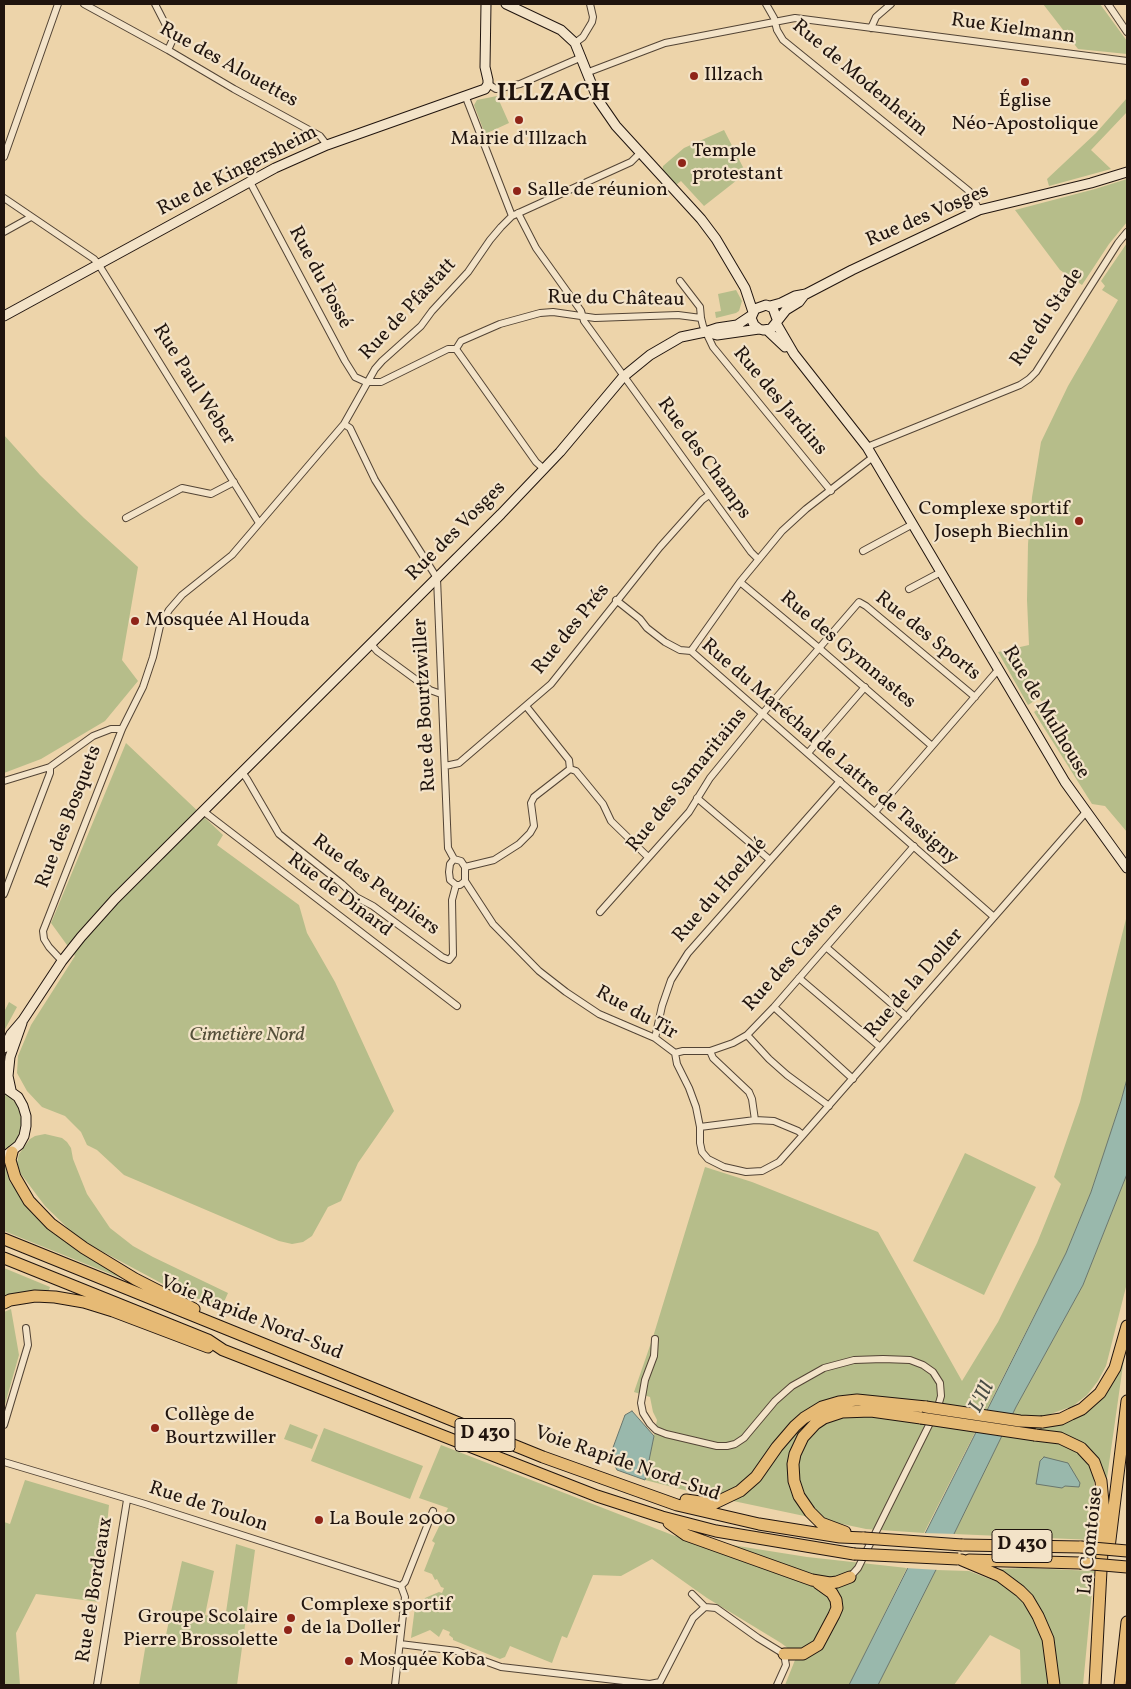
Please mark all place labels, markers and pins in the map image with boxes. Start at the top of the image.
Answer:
place label: Illzach [704,64,763,88]
marker: Illzach [688,70,700,82]
marker: Église Néo-Apostolique [1019,76,1031,88]
place label: Église Néo-Apostolique [951,90,1099,137]
marker: Mairie d'Illzach [513,114,525,126]
place label: Mairie d'Illzach [451,128,587,152]
place label: Temple protestant [692,140,783,187]
marker: Temple protestant [676,157,688,169]
place label: Salle de réunion [527,179,668,203]
marker: Salle de réunion [511,185,523,197]
place label: Complexe sportif Joseph Biechlin [918,498,1069,545]
marker: Complexe sportif Joseph Biechlin [1073,515,1085,527]
place label: Mosquée Al Houda [145,609,310,633]
marker: Mosquée Al Houda [129,615,141,627]
place label: Collège de Bourtzwiller [165,1404,276,1451]
marker: Collège de Bourtzwiller [149,1422,161,1434]
place label: La Boule 2000 [329,1508,455,1532]
marker: La Boule 2000 [313,1514,325,1526]
place label: Complexe sportif de la Doller [301,1594,452,1641]
place label: Groupe Scolaire Pierre Brossolette [123,1606,278,1653]
marker: Complexe sportif de la Doller [285,1612,297,1624]
marker: Groupe Scolaire Pierre Brossolette [282,1624,294,1636]
place label: Mosquée Koba [359,1649,486,1673]
marker: Mosquée Koba [343,1655,355,1667]

